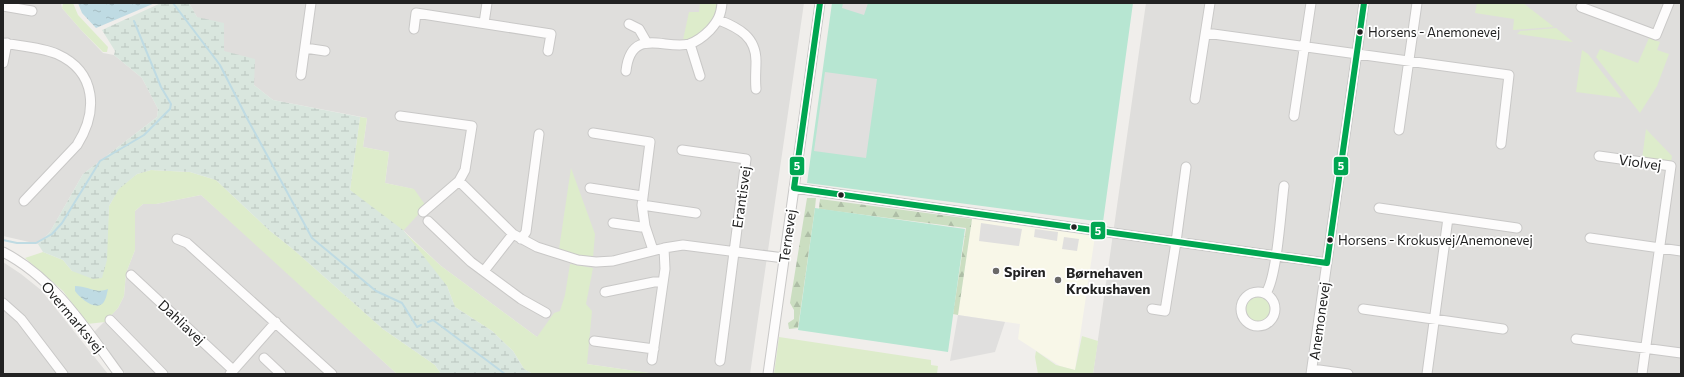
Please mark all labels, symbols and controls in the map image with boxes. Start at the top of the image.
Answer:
place label: Horsens - Anemonevej [1368,24,1500,40]
marker: Horsens - Anemonevej [1355,27,1365,37]
street label: Violvej [1618,151,1662,173]
line badge: 5 [789,156,805,176]
line badge: 5 [1333,156,1349,176]
text: 5 [794,159,800,172]
text: 5 [1338,159,1344,172]
street label: Erantisvej [728,165,754,229]
unlabelled marker [836,190,846,200]
street label: Ternevej [775,208,799,264]
line badge: 5 [1090,221,1106,240]
unlabelled marker [1069,222,1079,232]
text: 5 [1095,224,1101,237]
place label: Horsens - Krokusvej/Anemonevej [1338,232,1533,248]
marker: Horsens - Krokusvej/Anemonevej [1325,235,1335,245]
place label: Spiren [1004,263,1046,280]
place label: Børnehaven Krokushaven [1066,264,1150,297]
marker: Spiren [991,266,1001,276]
marker: Børnehaven Krokushaven [1053,275,1063,285]
street label: Overmarksvej [38,278,108,356]
street label: Anemonevej [1305,281,1333,361]
street label: Dahliavej [155,296,209,348]

